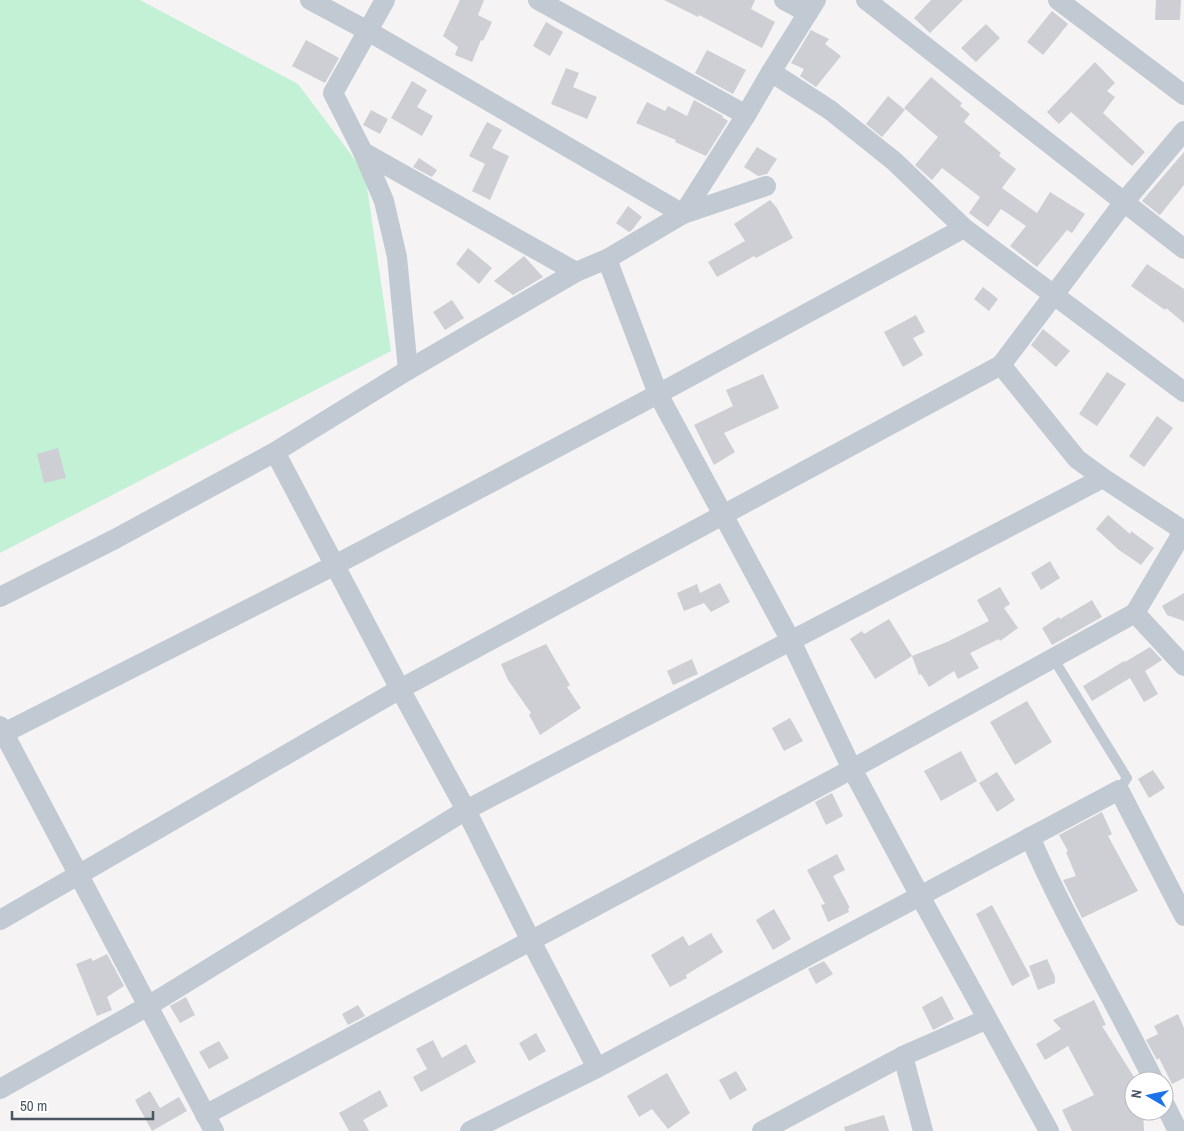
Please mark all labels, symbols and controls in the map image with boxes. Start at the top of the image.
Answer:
north arrow [1124,1071,1174,1121]
scale bar [12,1088,154,1120]
text: N [1127,1088,1146,1099]
text: 50 m [20,1095,47,1116]

